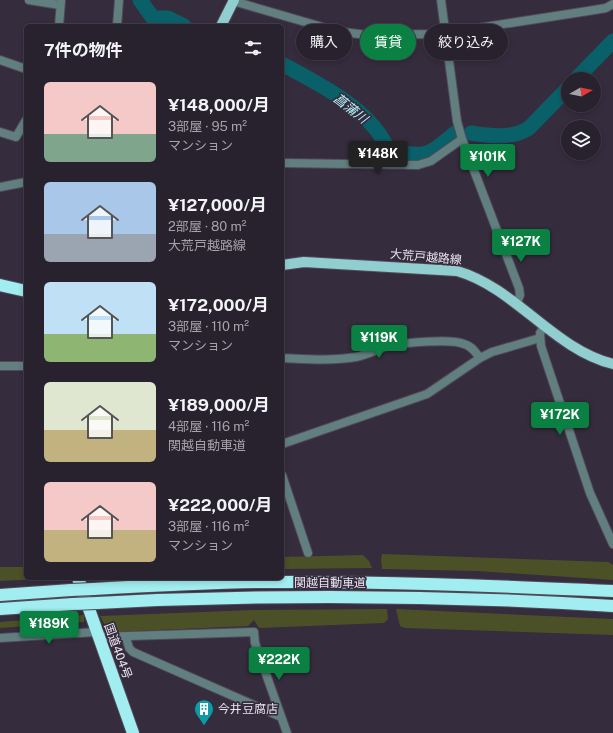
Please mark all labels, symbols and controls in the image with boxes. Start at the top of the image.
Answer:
chip: 購入 [296,24,352,60]
chip: 賃貸 [360,24,416,60]
chip: 絞り込み [424,24,508,60]
icon: filters [242,37,264,59]
text: 7件の物件 [44,40,123,60]
north arrow [561,72,601,112]
map controls [561,72,601,160]
water label: 菖蒲川 [331,90,372,128]
text: ¥148,000/月 [168,95,270,115]
icon: home [76,98,124,146]
text: 3部屋 · 95 m² [168,119,247,134]
button: layers [561,120,601,160]
text: マンション [168,138,233,153]
pin: ¥148K [350,141,406,175]
pin: ¥101K [460,144,516,178]
text: ¥148K [358,146,398,161]
text: ¥101K [469,149,507,164]
text: ¥127,000/月 [168,195,267,215]
icon: home [76,198,124,246]
text: 2部屋 · 80 m² [168,219,246,234]
pin: ¥127K [493,229,549,263]
text: ¥127K [501,234,541,249]
text: 大荒戸越路線 [168,238,246,253]
street label: 大荒戸越路線 [390,247,462,267]
text: ¥172,000/月 [168,295,269,315]
icon: home [76,298,124,346]
text: 3部屋 · 110 m² [168,319,249,334]
pin: ¥119K [351,325,407,359]
text: ¥119K [360,330,398,345]
text: マンション [168,338,233,353]
text: ¥189,000/月 [168,395,270,415]
icon: home [76,398,124,446]
pin: ¥172K [532,402,588,436]
text: ¥172K [540,407,580,422]
text: 4部屋 · 116 m² [168,419,249,434]
text: 関越自動車道 [168,438,246,453]
text: ¥222,000/月 [168,495,273,515]
icon: home [76,498,124,546]
text: 3部屋 · 116 m² [168,519,249,534]
text: マンション [168,538,233,553]
street label: 関越自動車道 [294,576,366,590]
pin: ¥189K [21,611,77,645]
text: ¥189K [29,616,69,631]
street label: 国道404号 [101,621,135,681]
pin: ¥222K [251,647,307,681]
text: ¥222K [258,652,300,667]
building icon: 今井豆腐店 [193,698,215,726]
place label: 今井豆腐店 [218,702,278,716]

